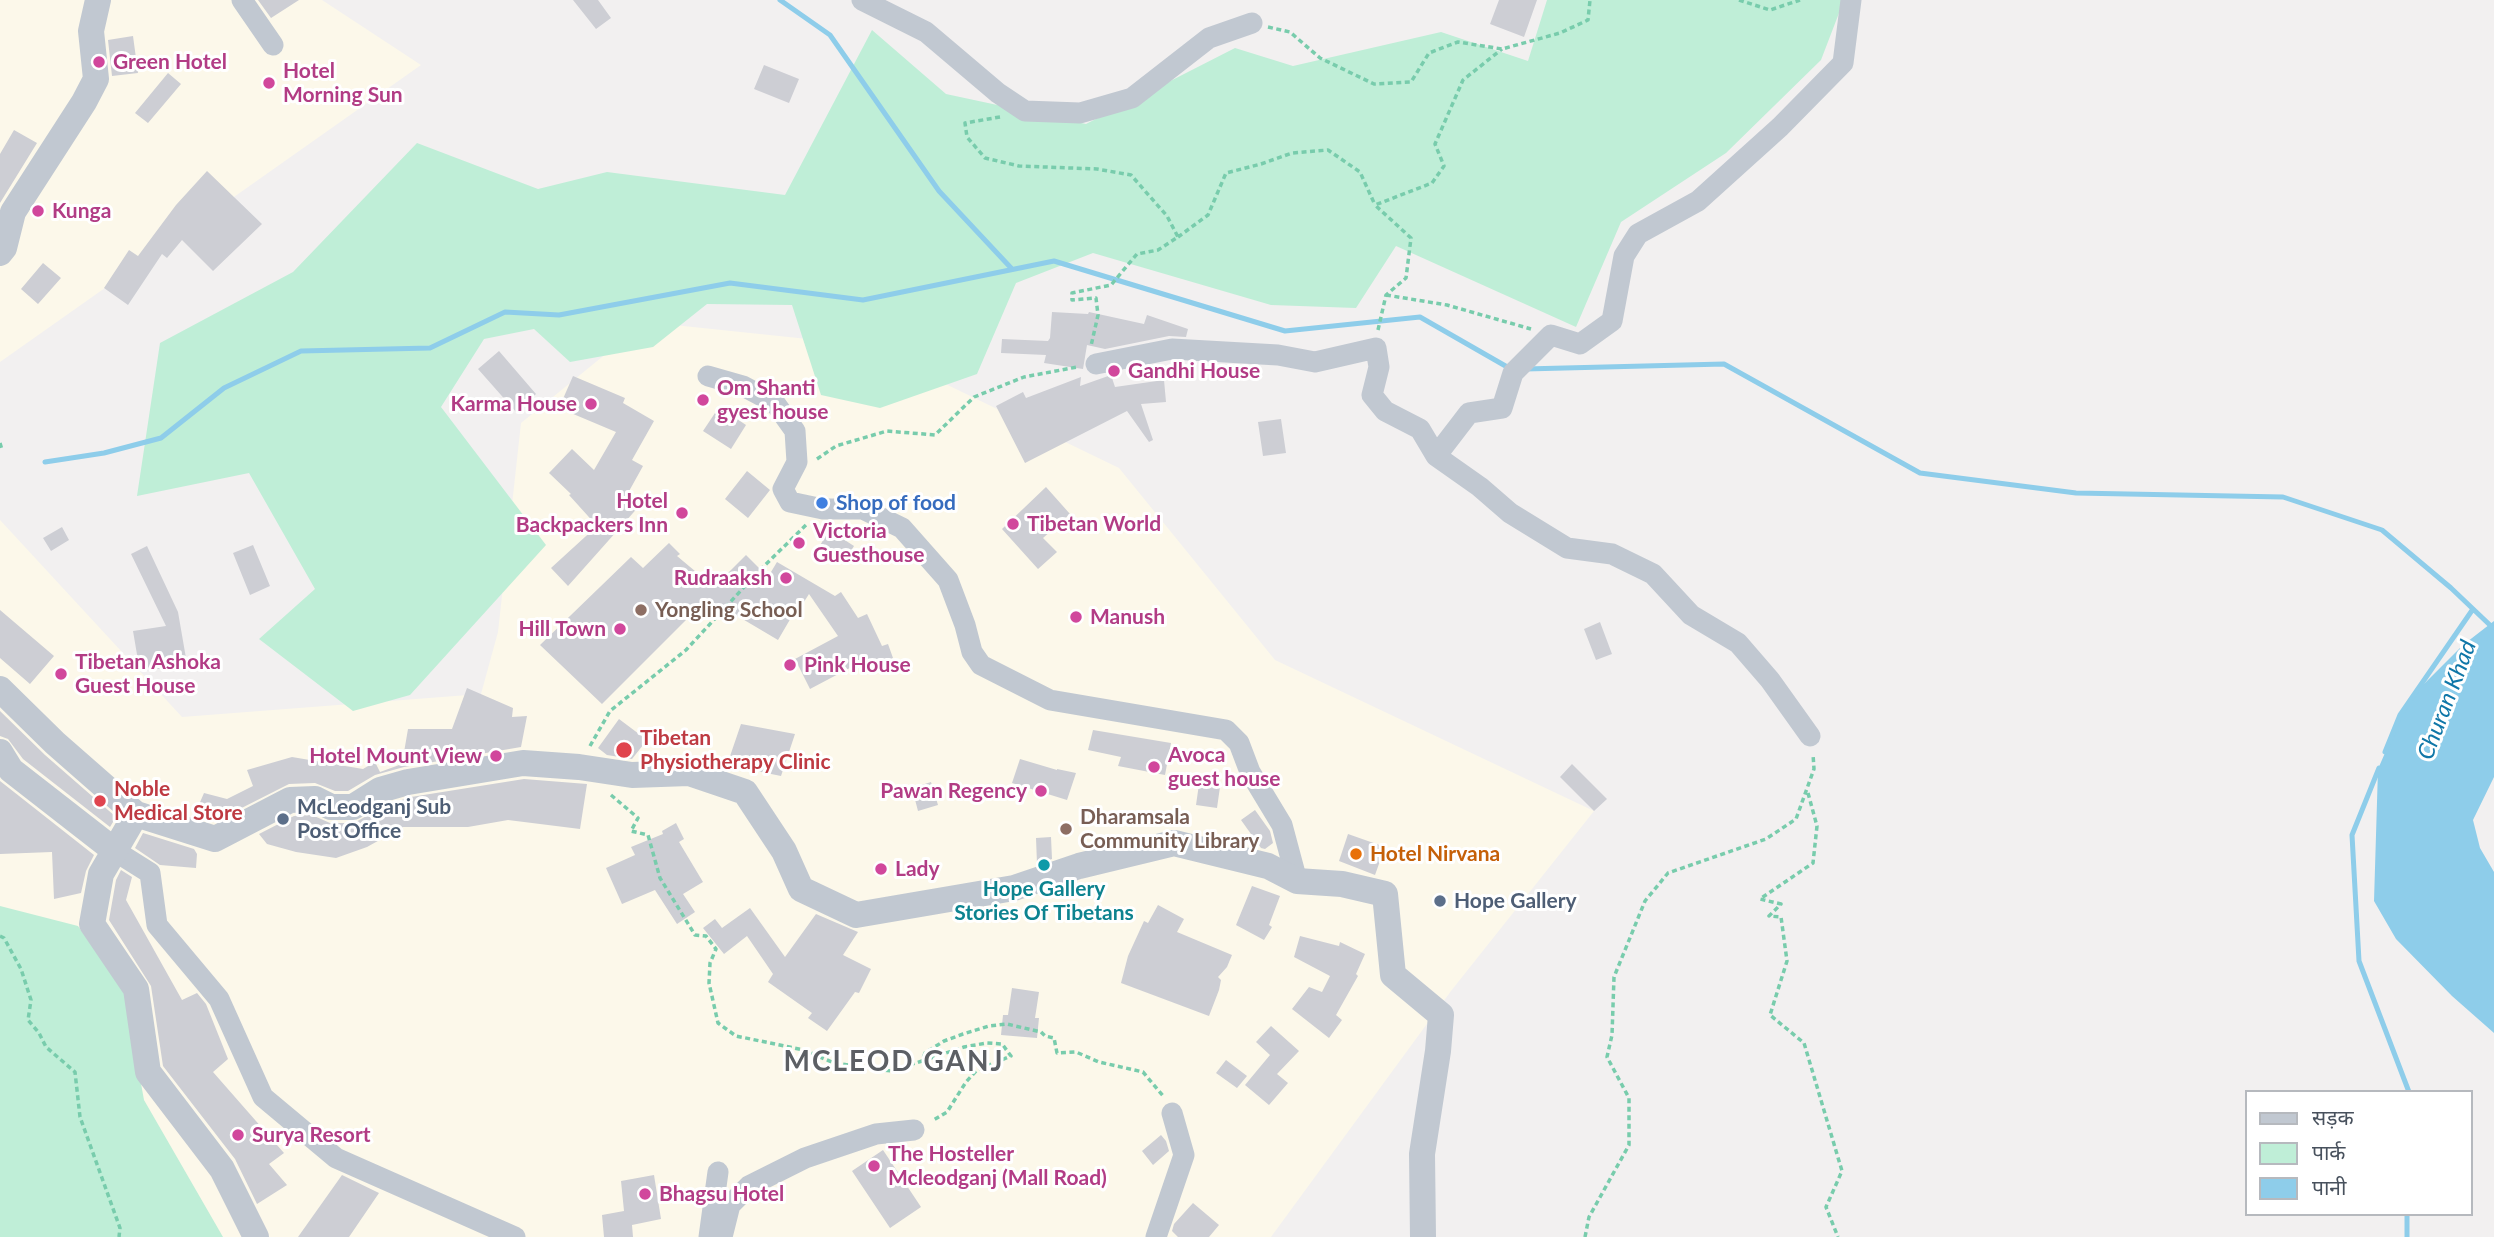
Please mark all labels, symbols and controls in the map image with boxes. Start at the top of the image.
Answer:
place label: Green Hotel [113,49,227,75]
marker: Green Hotel [91,54,107,70]
place label: Hotel Morning Sun [283,58,403,108]
marker: Hotel Morning Sun [261,75,277,91]
place label: Kunga [52,198,111,224]
marker: Kunga [30,203,46,219]
place label: Gandhi House [1128,358,1260,384]
marker: Gandhi House [1106,363,1122,379]
place label: Om Shanti gyest house [717,375,828,425]
place label: Karma House [451,391,577,417]
marker: Om Shanti gyest house [695,392,711,408]
marker: Karma House [583,396,599,412]
place label: Hotel Backpackers Inn [516,488,668,538]
place label: Shop of food [836,490,956,516]
marker: Shop of food [814,495,830,511]
marker: Hotel Backpackers Inn [674,505,690,521]
place label: Tibetan World [1027,511,1161,537]
marker: Tibetan World [1005,516,1021,532]
place label: Victoria Guesthouse [813,518,924,568]
marker: Victoria Guesthouse [791,535,807,551]
place label: Rudraaksh [674,565,772,591]
marker: Rudraaksh [778,570,794,586]
place label: Yongling School [655,597,803,623]
marker: Yongling School [633,602,649,618]
place label: Manush [1090,604,1165,630]
marker: Manush [1068,609,1084,625]
place label: Hill Town [518,616,606,642]
marker: Hill Town [612,621,628,637]
water label: Churan Khad [2412,636,2482,764]
place label: Tibetan Ashoka Guest House [75,649,221,699]
place label: Pink House [804,652,911,678]
marker: Pink House [782,657,798,673]
marker: Tibetan Ashoka Guest House [53,666,69,682]
place label: Tibetan Physiotherapy Clinic [640,725,831,775]
marker: Tibetan Physiotherapy Clinic [614,740,634,760]
place label: Avoca guest house [1168,742,1280,792]
place label: Hotel Mount View [309,743,482,769]
marker: Hotel Mount View [488,748,504,764]
marker: Avoca guest house [1146,759,1162,775]
place label: Noble Medical Store [114,776,243,826]
place label: Pawan Regency [880,778,1027,804]
marker: Pawan Regency [1033,783,1049,799]
marker: Noble Medical Store [92,793,108,809]
place label: McLeodganj Sub Post Office [297,794,451,844]
place label: Dharamsala Community Library [1080,804,1259,854]
marker: McLeodganj Sub Post Office [275,811,291,827]
marker: Dharamsala Community Library [1058,821,1074,837]
place label: Hotel Nirvana [1370,841,1500,867]
marker: Hotel Nirvana [1348,846,1364,862]
place label: Lady [895,856,940,882]
marker: Hope Gallery Stories Of Tibetans [1036,857,1052,873]
marker: Lady [873,861,889,877]
place label: Hope Gallery Stories Of Tibetans [954,876,1134,926]
place label: Hope Gallery [1454,888,1577,914]
marker: Hope Gallery [1432,893,1448,909]
district label: MCLEOD GANJ [785,1045,1003,1079]
legend [2246,1090,2473,1216]
text: सड़क [2312,1104,2354,1129]
place label: Surya Resort [252,1122,371,1148]
marker: Surya Resort [230,1127,246,1143]
text: पार्क [2312,1139,2346,1164]
place label: The Hosteller Mcleodganj (Mall Road) [888,1141,1107,1191]
marker: The Hosteller Mcleodganj (Mall Road) [866,1158,882,1174]
text: पानी [2312,1174,2346,1199]
place label: Bhagsu Hotel [659,1181,784,1207]
marker: Bhagsu Hotel [637,1186,653,1202]

